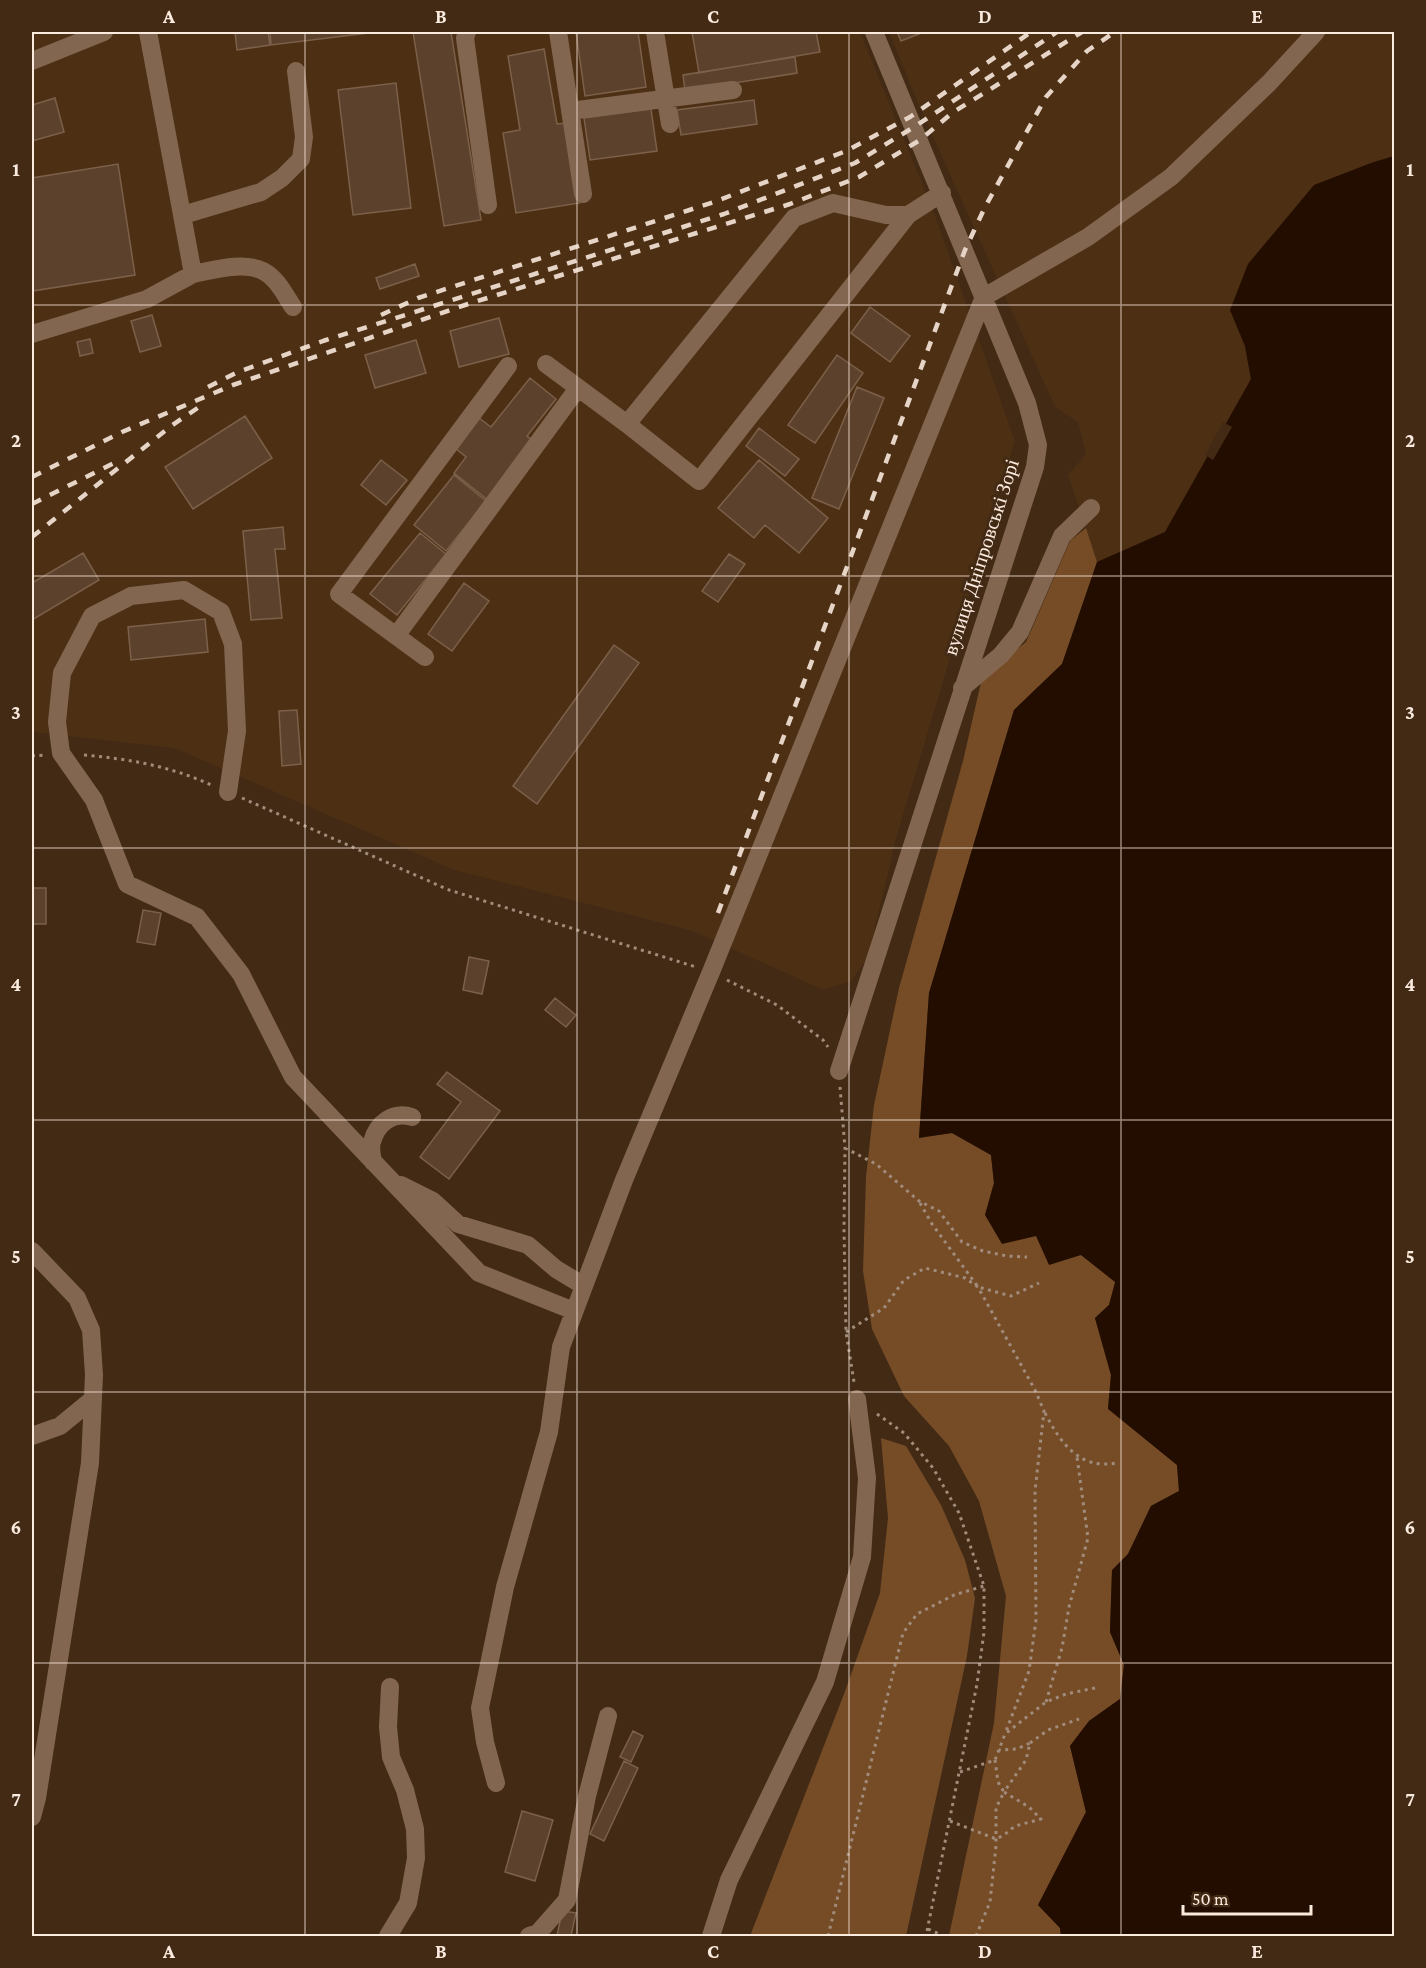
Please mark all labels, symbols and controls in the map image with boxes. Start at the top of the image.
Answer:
text: A [162,5,176,27]
text: B [435,5,447,27]
text: C [707,5,719,27]
text: D [978,5,992,27]
text: E [1251,5,1263,27]
text: 1 [12,158,20,180]
text: 1 [1406,158,1414,180]
text: 2 [11,429,21,451]
text: 2 [1405,429,1415,451]
street label: вулиця Дніпровські Зорі [939,456,1024,658]
text: 3 [11,701,21,723]
text: 3 [1405,701,1415,723]
text: 4 [11,973,22,995]
text: 4 [1405,973,1416,995]
text: 5 [11,1245,21,1267]
text: 5 [1405,1245,1415,1267]
text: 6 [11,1516,21,1538]
text: 6 [1405,1516,1415,1538]
text: 7 [11,1788,21,1810]
text: 7 [1405,1788,1415,1810]
scale bar [1183,1878,1310,1916]
text: 50 m [1192,1889,1229,1909]
text: A [162,1940,176,1962]
text: B [435,1940,447,1962]
text: C [707,1940,719,1962]
text: D [978,1940,992,1962]
text: E [1251,1940,1263,1962]

